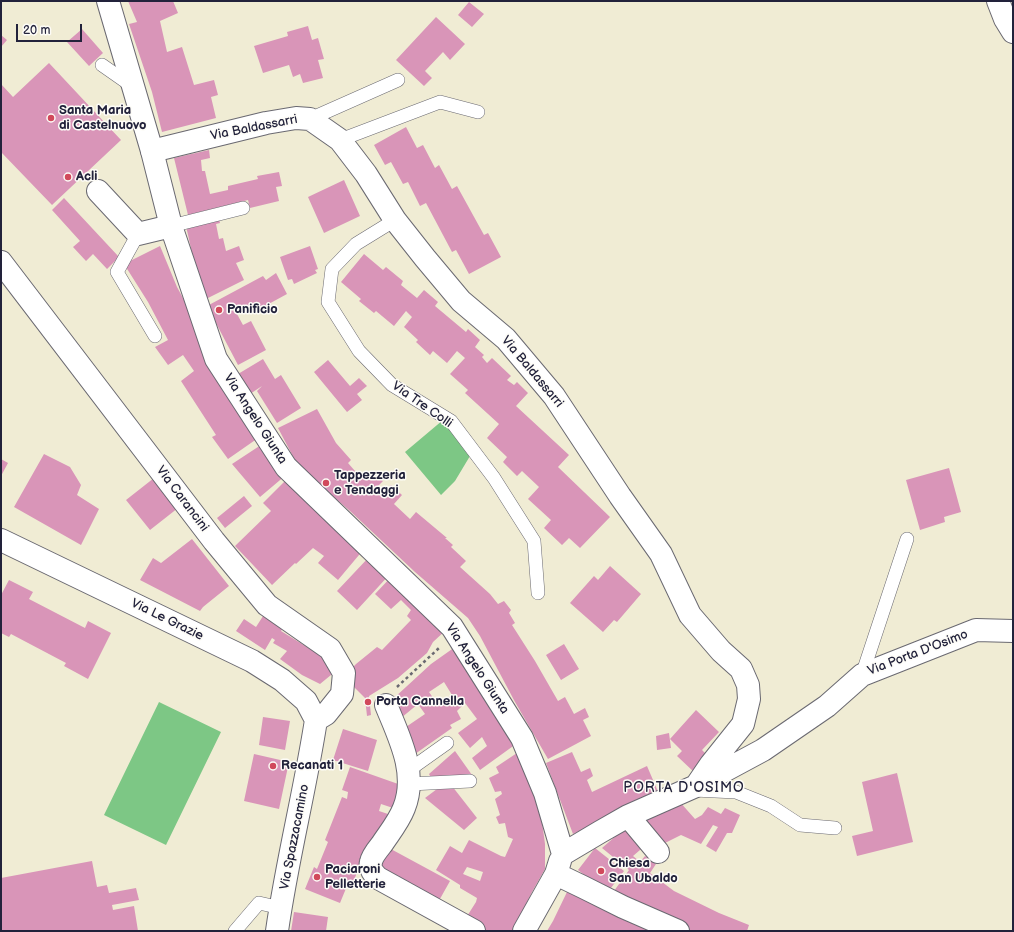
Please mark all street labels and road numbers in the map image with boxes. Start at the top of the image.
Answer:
street label: Via Baldassarri [209,112,299,144]
street label: Via Baldassarri [498,333,566,411]
street label: Via Angelo Giunta [220,371,290,467]
street label: Via Tre Colli [389,378,455,432]
street label: Via Carancini [152,463,212,535]
street label: Via Le Grazie [128,596,206,644]
street label: Via Angelo Giunta [442,621,512,717]
street label: Via Porta D'Osimo [866,627,970,679]
street label: Via Spazzacamino [277,783,313,891]

